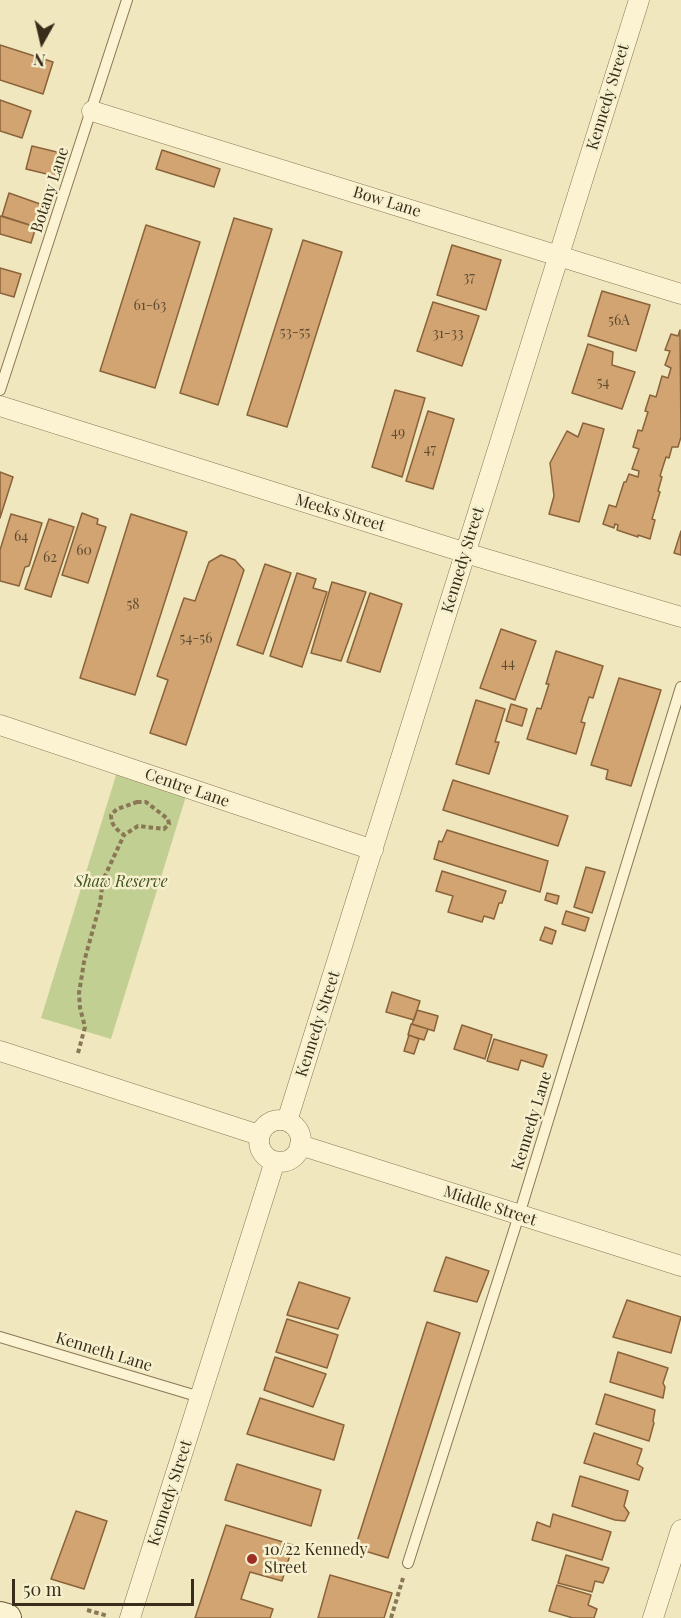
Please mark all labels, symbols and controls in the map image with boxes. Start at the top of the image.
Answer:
north arrow [12,12,72,72]
street label: Kennedy Street [583,42,633,152]
text: N [32,49,47,72]
street label: Botany Lane [27,145,73,235]
street label: Bow Lane [351,183,423,221]
house number: 37 [463,270,475,286]
house number: 61-63 [134,298,166,314]
house number: 56A [608,313,630,329]
house number: 53-55 [280,325,310,341]
house number: 31-33 [433,326,463,342]
house number: 54 [597,375,609,391]
house number: 49 [391,425,405,441]
house number: 47 [424,442,436,458]
street label: Meeks Street [293,490,387,536]
street label: Kennedy Street [438,505,488,615]
house number: 64 [14,529,28,545]
house number: 60 [76,543,92,559]
house number: 62 [43,550,57,566]
house number: 58 [126,597,140,613]
house number: 54-56 [180,631,212,647]
house number: 44 [501,656,515,672]
street label: Centre Lane [142,765,232,811]
park label: Shaw Reserve [74,872,168,892]
street label: Kennedy Street [292,969,344,1079]
street label: Kennedy Lane [508,1069,556,1173]
street label: Middle Street [441,1182,539,1230]
street label: Kenneth Lane [53,1328,155,1376]
street label: Kennedy Street [144,1438,196,1548]
place label: 10/22 Kennedy Street [264,1540,368,1578]
marker: 10/22 Kennedy Street [245,1552,259,1566]
scale bar [15,1567,196,1605]
text: 50 m [23,1577,62,1601]

